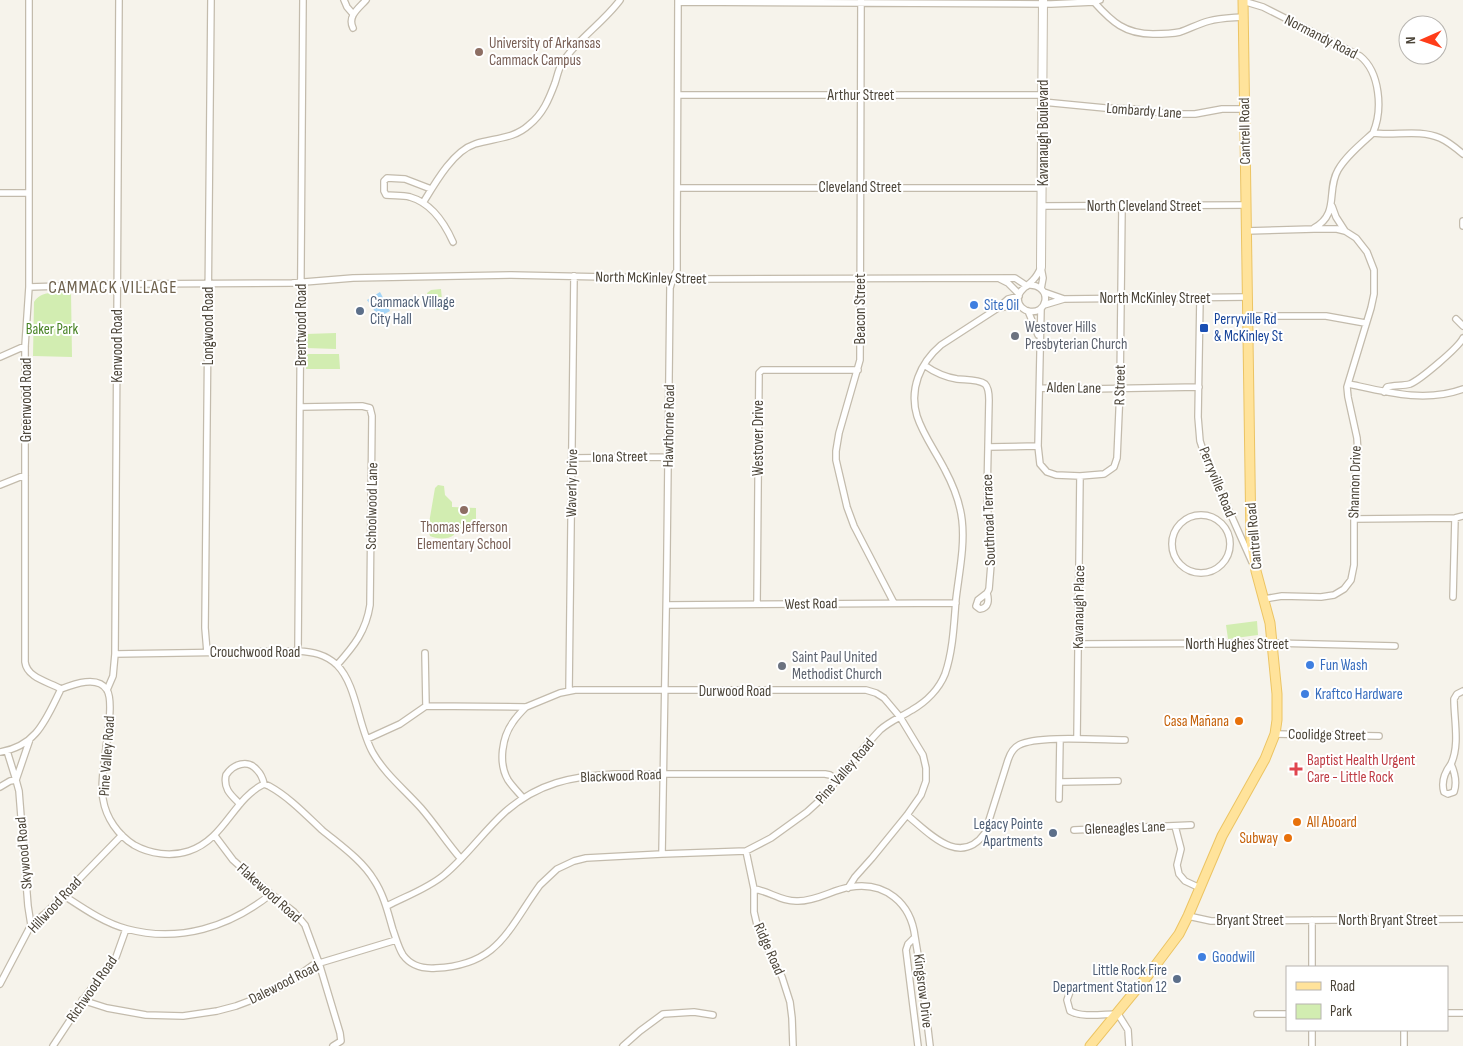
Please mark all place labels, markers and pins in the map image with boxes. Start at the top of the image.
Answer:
place label: University of Arkansas Cammack Campus [489,34,601,70]
marker: University of Arkansas Cammack Campus [473,46,485,58]
place label: Cammack Village City Hall [370,293,455,329]
place label: Site Oil [984,296,1019,315]
marker: Site Oil [968,299,980,311]
marker: Cammack Village City Hall [354,305,366,317]
place label: Perryville Rd & McKinley St [1214,310,1283,346]
place label: Westover Hills Presbyterian Church [1025,318,1127,354]
marker: Perryville Rd & McKinley St [1198,322,1210,334]
marker: Westover Hills Presbyterian Church [1009,330,1021,342]
marker: Thomas Jefferson Elementary School [458,504,470,516]
place label: Thomas Jefferson Elementary School [417,518,511,554]
place label: Saint Paul United Methodist Church [792,648,882,684]
place label: Fun Wash [1320,656,1368,675]
marker: Fun Wash [1304,659,1316,671]
marker: Saint Paul United Methodist Church [776,660,788,672]
place label: Kraftco Hardware [1315,685,1403,704]
marker: Kraftco Hardware [1299,688,1311,700]
place label: Casa Mañana [1164,712,1229,731]
marker: Casa Mañana [1233,715,1245,727]
place label: Baptist Health Urgent Care - Little Rock [1307,751,1416,787]
marker: Baptist Health Urgent Care - Little Rock [1289,762,1303,776]
place label: All Aboard [1306,813,1357,832]
place label: Legacy Pointe Apartments [974,815,1043,851]
marker: All Aboard [1291,816,1303,828]
marker: Legacy Pointe Apartments [1047,827,1059,839]
place label: Subway [1239,829,1278,848]
marker: Subway [1282,832,1294,844]
place label: Goodwill [1212,948,1255,967]
marker: Goodwill [1196,951,1208,963]
place label: Little Rock Fire Department Station 12 [1053,961,1167,997]
marker: Little Rock Fire Department Station 12 [1171,973,1183,985]

